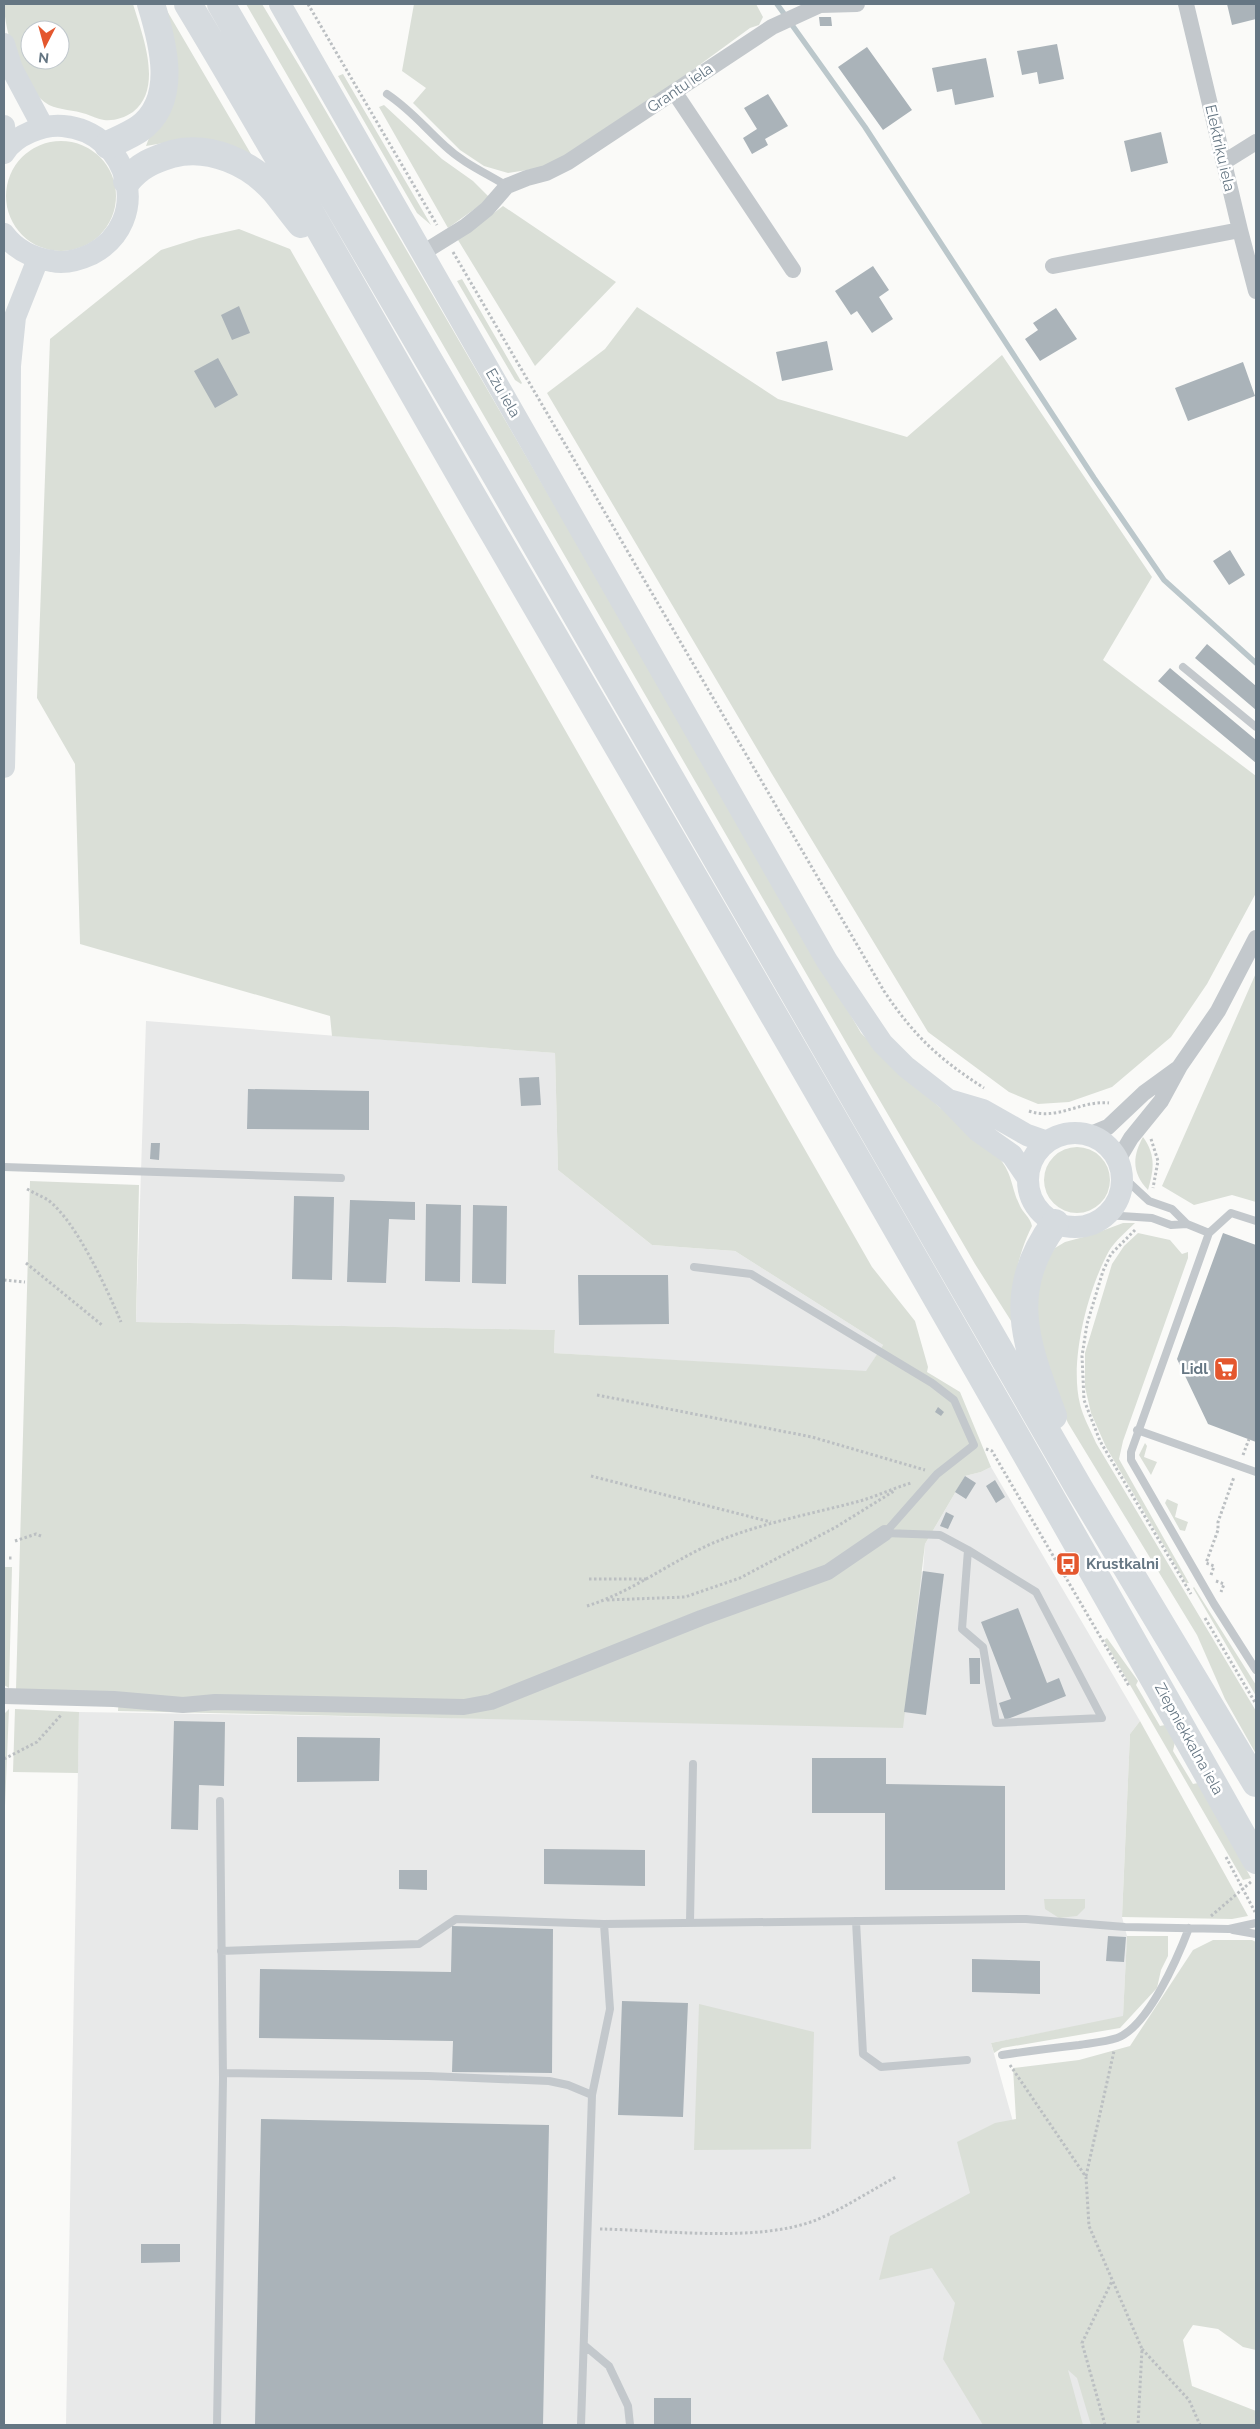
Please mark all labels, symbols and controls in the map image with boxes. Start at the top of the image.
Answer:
north arrow [20,20,70,70]
text: N [37,49,50,66]
street label: Grantu iela [644,60,716,116]
street label: Elektriķu iela [1201,103,1239,193]
street label: Ežu iela [482,365,524,421]
supermarket icon: Lidl [1213,1356,1239,1382]
place label: Lidl [1181,1360,1208,1378]
bus stop icon: Krustkalni [1055,1551,1081,1577]
place label: Krustkalni [1086,1555,1159,1573]
street label: Ziepniekkalna iela [1151,1680,1227,1798]

